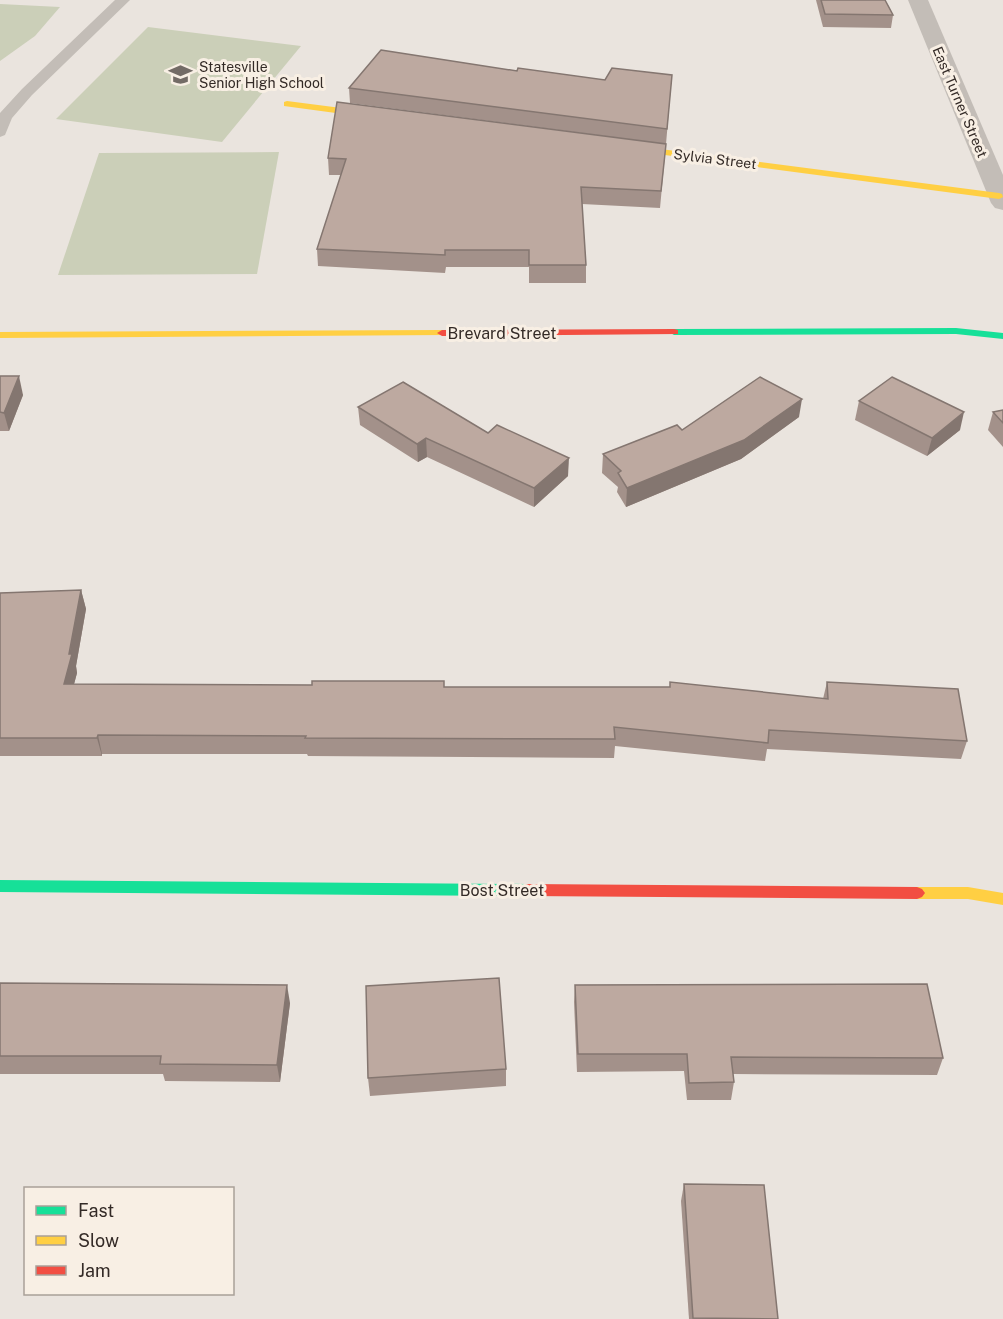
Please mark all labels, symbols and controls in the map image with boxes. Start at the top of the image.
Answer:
street label: East Turner Street [929,44,991,160]
place label: Statesville Senior High School [199,59,324,91]
school or university icon: Statesville Senior High School [168,62,194,88]
street label: Sylvia Street [673,146,757,172]
street label: Brevard Street [448,324,556,343]
street label: Bost Street [460,881,544,900]
legend [24,1187,234,1295]
text: Fast [78,1200,114,1221]
text: Slow [78,1230,119,1251]
text: Jam [78,1260,111,1281]

